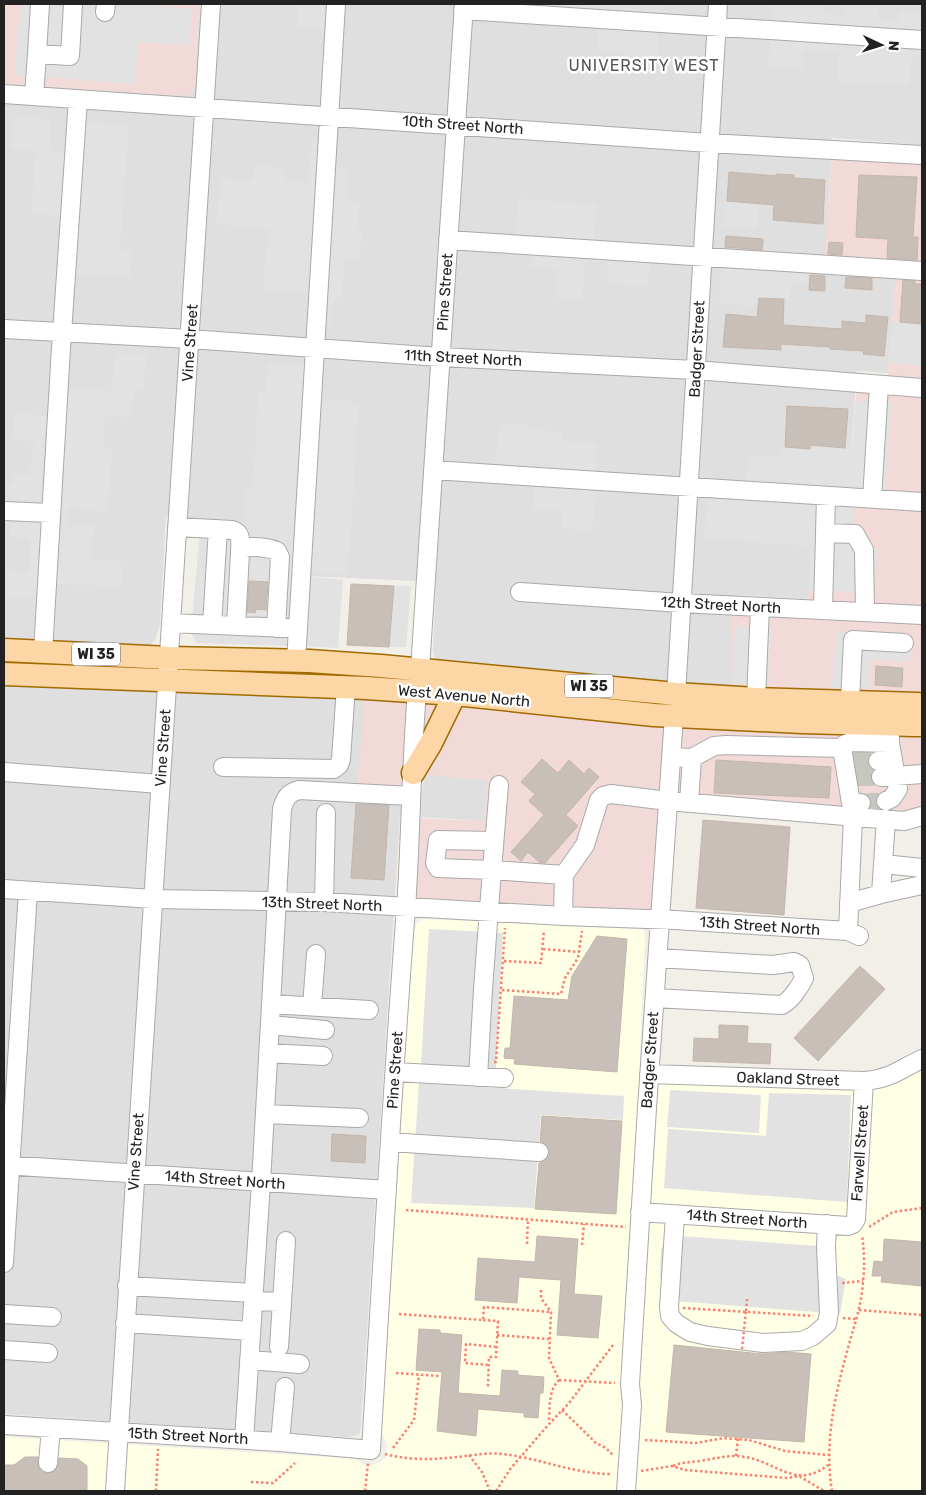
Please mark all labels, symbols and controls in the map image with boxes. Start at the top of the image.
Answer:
north arrow [856,20,906,70]
text: N [885,40,902,51]
district label: UNIVERSITY WEST [568,56,720,75]
street label: 10th Street North [402,112,524,138]
street label: Pine Street [433,252,457,331]
street label: Badger Street [685,300,709,398]
street label: Vine Street [178,303,202,383]
street label: 11th Street North [403,346,523,370]
street label: 12th Street North [660,593,782,617]
road number: WI 35 [72,642,120,666]
road number: WI 35 [565,674,613,698]
street label: West Avenue North [397,681,531,711]
street label: Vine Street [151,708,175,788]
street label: 13th Street North [261,893,383,915]
street label: 13th Street North [699,913,821,939]
street label: Badger Street [638,1011,662,1109]
street label: Pine Street [383,1030,407,1109]
street label: Oakland Street [736,1068,840,1090]
street label: Farwell Street [848,1104,872,1202]
street label: Vine Street [124,1112,148,1192]
street label: 14th Street North [164,1167,286,1193]
street label: 14th Street North [686,1206,808,1232]
street label: 15th Street North [127,1424,249,1448]

